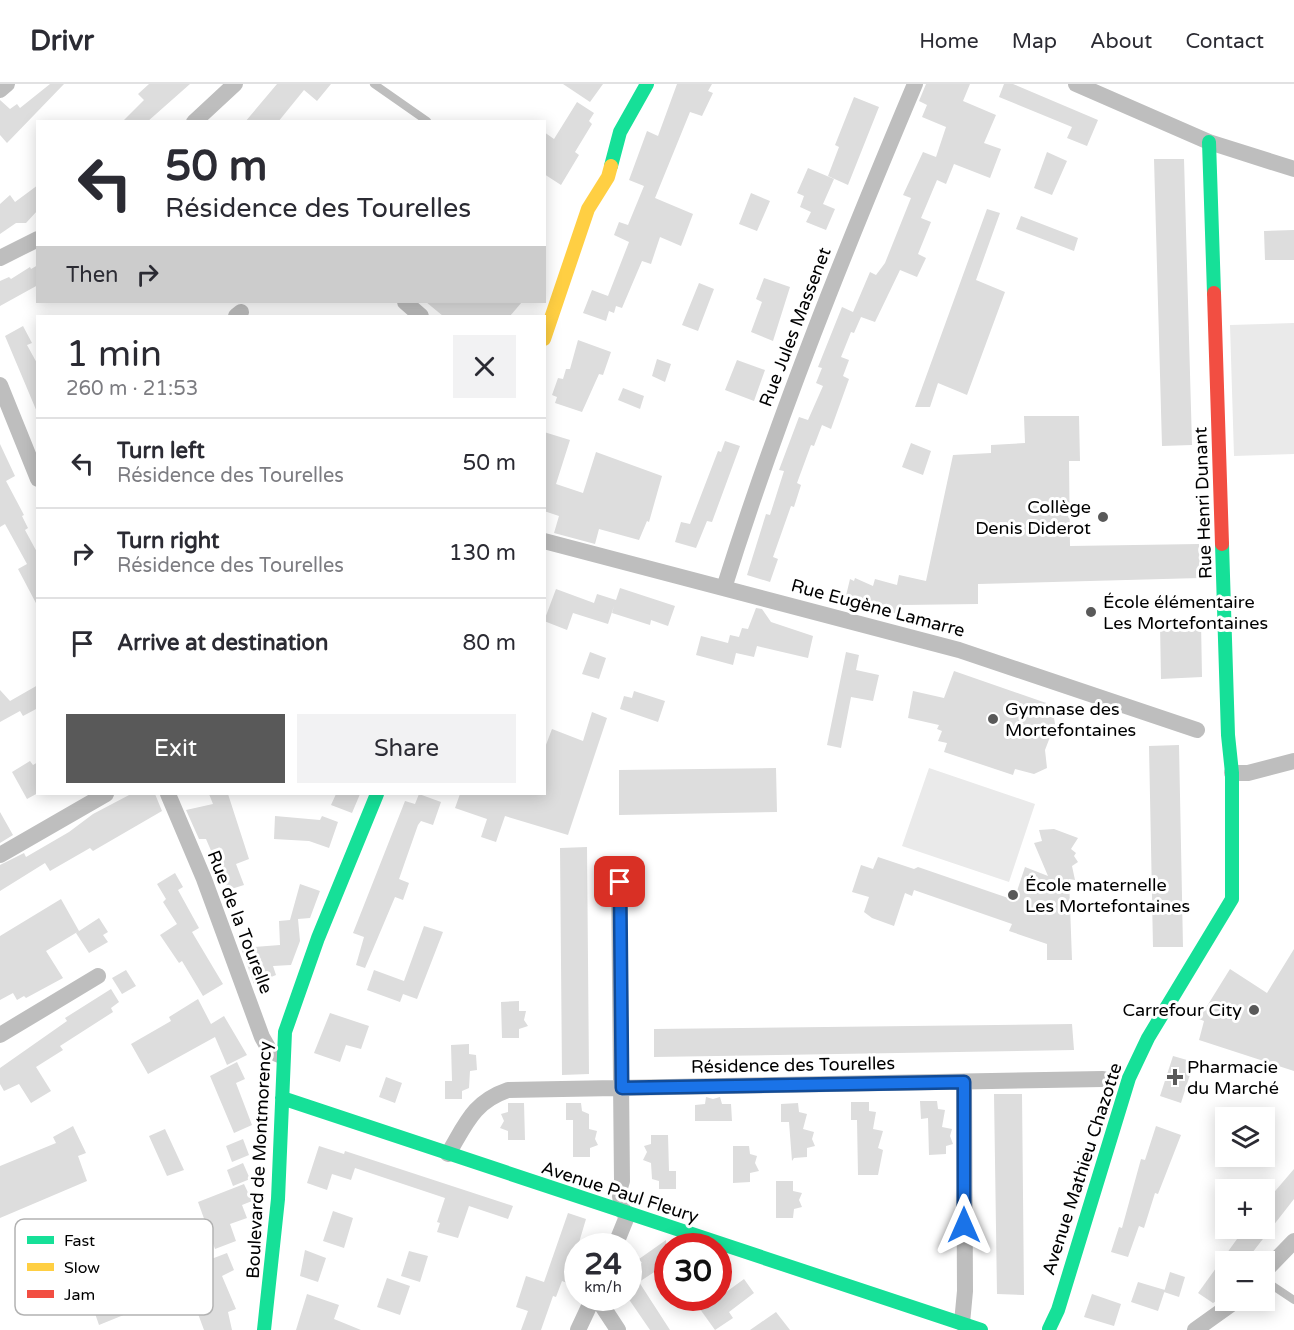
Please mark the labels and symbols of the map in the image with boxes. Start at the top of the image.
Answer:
street label: Rue Jules Massenet [754,244,836,410]
street label: Rue Henri Dunant [1189,426,1217,579]
place label: Collège Denis Diderot [975,496,1091,539]
marker: Collège Denis Diderot [1096,510,1110,524]
street label: Rue Eugène Lamarre [789,574,967,642]
place label: École élémentaire Les Mortefontaines [1103,591,1268,634]
marker: École élémentaire Les Mortefontaines [1084,605,1098,619]
place label: Gymnase des Mortefontaines [1005,698,1136,741]
marker: Gymnase des Mortefontaines [986,712,1000,726]
street label: Rue de la Tourelle [203,847,277,997]
pin [594,856,645,907]
place label: École maternelle Les Mortefontaines [1025,874,1190,917]
marker: École maternelle Les Mortefontaines [1006,888,1020,902]
place label: Carrefour City [1122,999,1242,1021]
marker: Carrefour City [1247,1003,1261,1017]
street label: Boulevard de Montmorency [242,1041,276,1279]
street label: Résidence des Tourelles [691,1052,895,1078]
place label: Pharmacie du Marché [1187,1056,1279,1099]
street label: Avenue Mathieu Chazotte [1037,1060,1127,1278]
marker: Pharmacie du Marché [1168,1070,1182,1084]
street label: Avenue Paul Fleury [539,1156,702,1228]
position arrow [932,1193,996,1257]
legend [15,1219,213,1315]
text: Fast [64,1231,95,1251]
speed limit sign: 30 [654,1233,732,1311]
text: Slow [64,1258,100,1278]
text: Jam [64,1285,95,1305]

